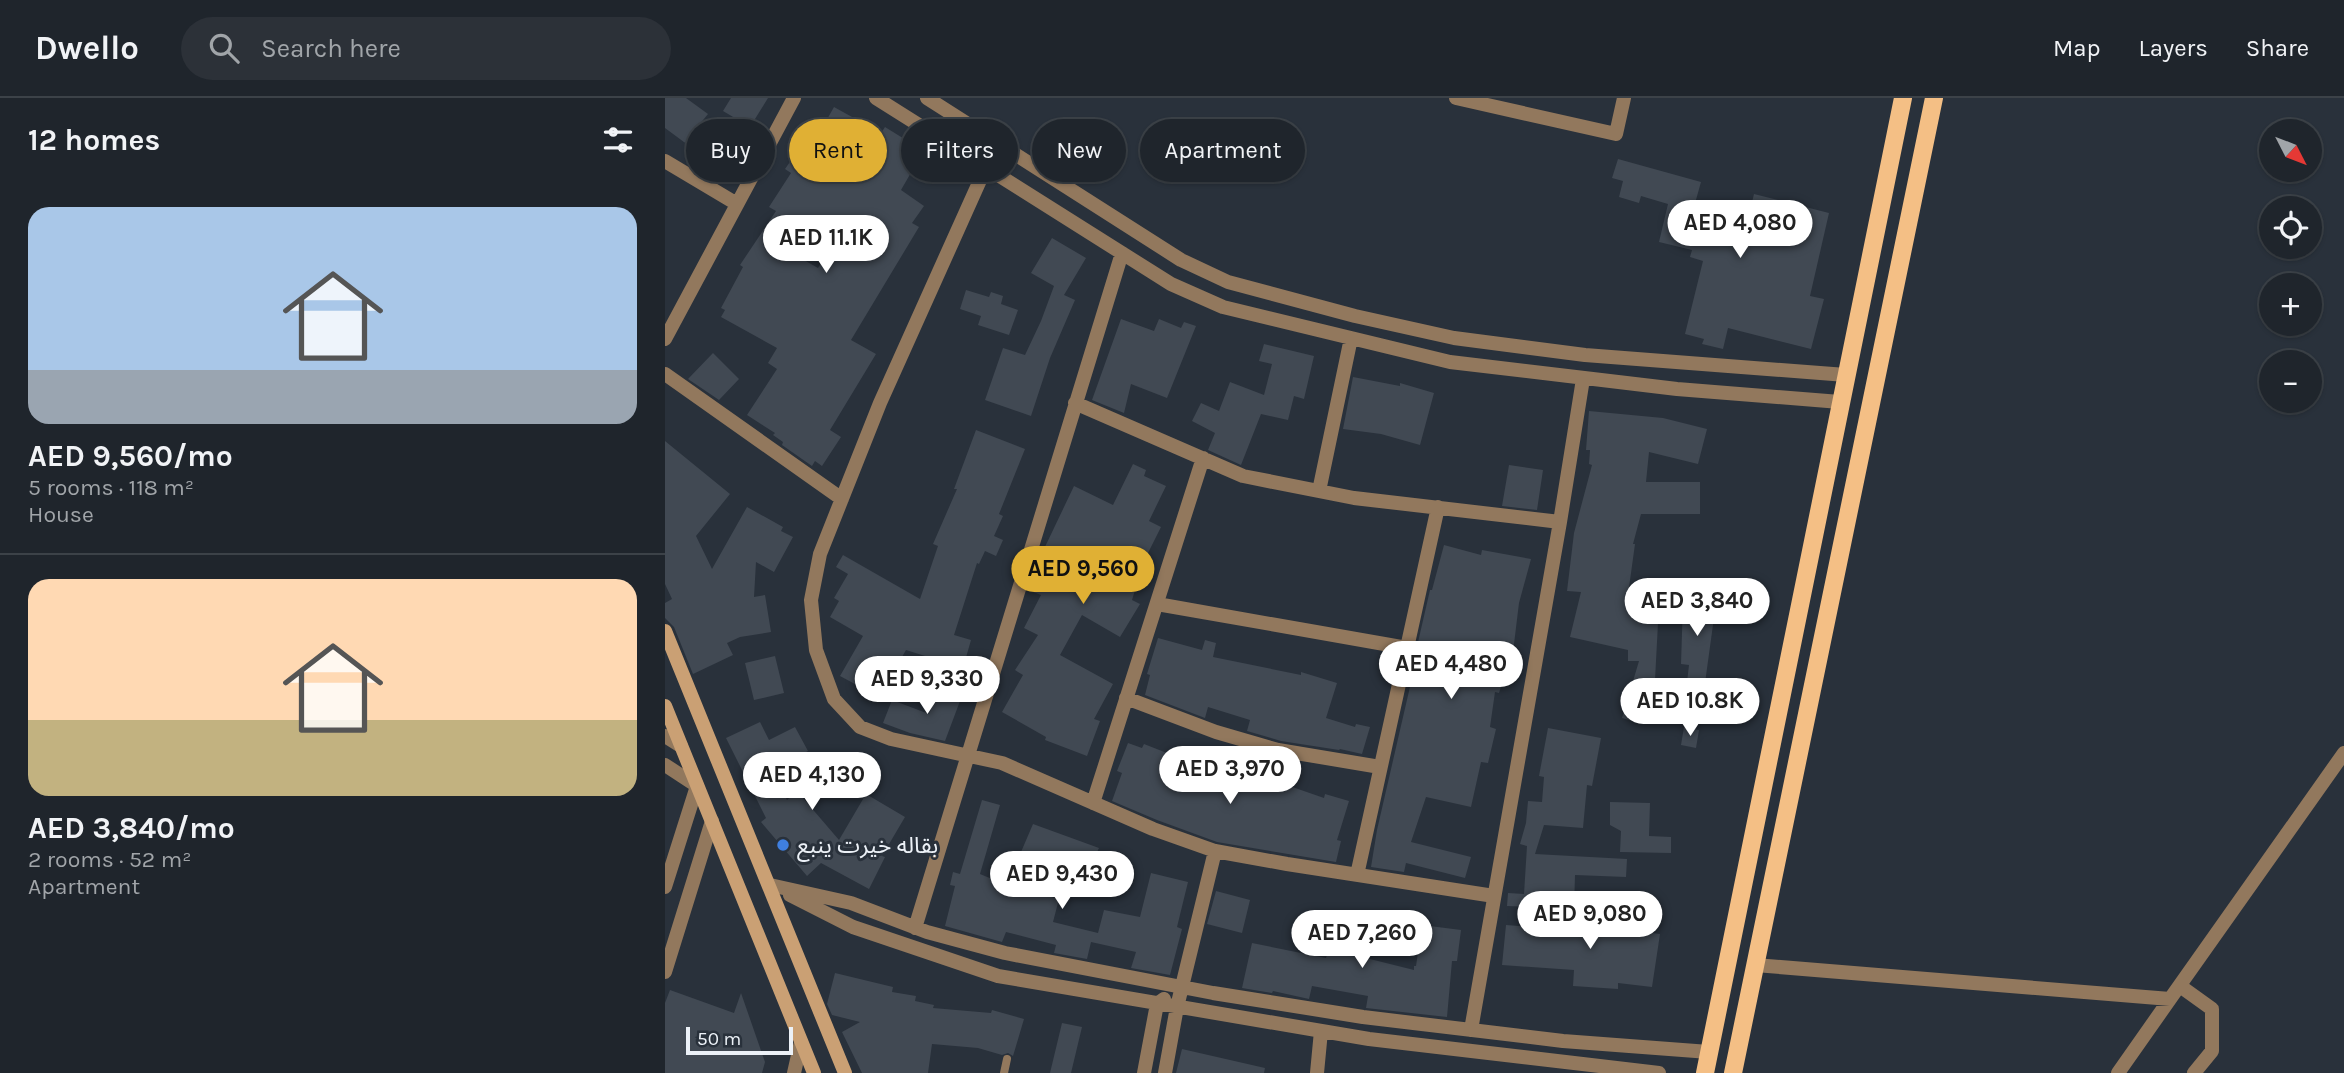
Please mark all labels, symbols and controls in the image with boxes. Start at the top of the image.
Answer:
search box [181,17,671,80]
text: Dwello [35,29,139,67]
icon: search [205,29,243,67]
text: Search here [261,33,401,64]
text: Map [2053,34,2101,62]
text: Layers [2139,34,2208,62]
text: Share [2246,34,2309,62]
chip: Buy [686,119,775,182]
chip: Rent [789,119,887,182]
chip: Filters [901,119,1018,182]
chip: New [1032,119,1126,182]
chip: Apartment [1140,119,1305,182]
north arrow [2259,119,2322,182]
map controls [2259,119,2322,413]
icon: filters [599,121,637,159]
text: 12 homes [28,122,160,158]
button: locate [2259,196,2322,259]
pin: AED 4,080 [1660,200,1820,260]
text: AED 4,080 [1684,209,1796,236]
pin: AED 11.1K [746,216,906,275]
text: AED 11.1K [779,224,873,251]
icon: home [270,253,396,379]
button: + [2259,273,2322,336]
button: − [2259,350,2322,413]
text: AED 9,560/mo [28,438,233,474]
text: 5 rooms · 118 m² [28,474,194,501]
text: House [28,501,94,528]
pin: AED 9,560 [1003,546,1163,606]
text: AED 9,560 [1027,555,1139,582]
pin: AED 3,840 [1617,578,1777,638]
text: AED 3,840 [1641,587,1753,614]
icon: home [270,625,396,751]
pin: AED 4,480 [1371,642,1531,701]
text: AED 4,480 [1395,650,1507,677]
pin: AED 9,330 [847,656,1007,716]
text: AED 9,330 [871,665,983,692]
pin: AED 10.8K [1610,678,1770,738]
text: AED 10.8K [1636,687,1744,714]
pin: AED 3,970 [1150,746,1310,806]
pin: AED 4,130 [732,752,892,812]
text: AED 3,970 [1175,755,1285,782]
text: AED 4,130 [759,761,865,788]
text: AED 3,840/mo [28,810,235,846]
place label: بقاله خيرت ينبع [797,832,938,862]
marker: بقاله خيرت ينبع [775,837,791,853]
text: 2 rooms · 52 m² [28,846,191,873]
pin: AED 9,430 [982,852,1142,911]
text: AED 9,430 [1006,860,1118,887]
text: Apartment [28,873,140,900]
pin: AED 9,080 [1510,892,1670,951]
text: AED 9,080 [1533,900,1647,927]
pin: AED 7,260 [1282,910,1442,970]
text: AED 7,260 [1307,919,1417,946]
scale bar [686,1024,793,1056]
text: 50 m [697,1028,741,1050]

